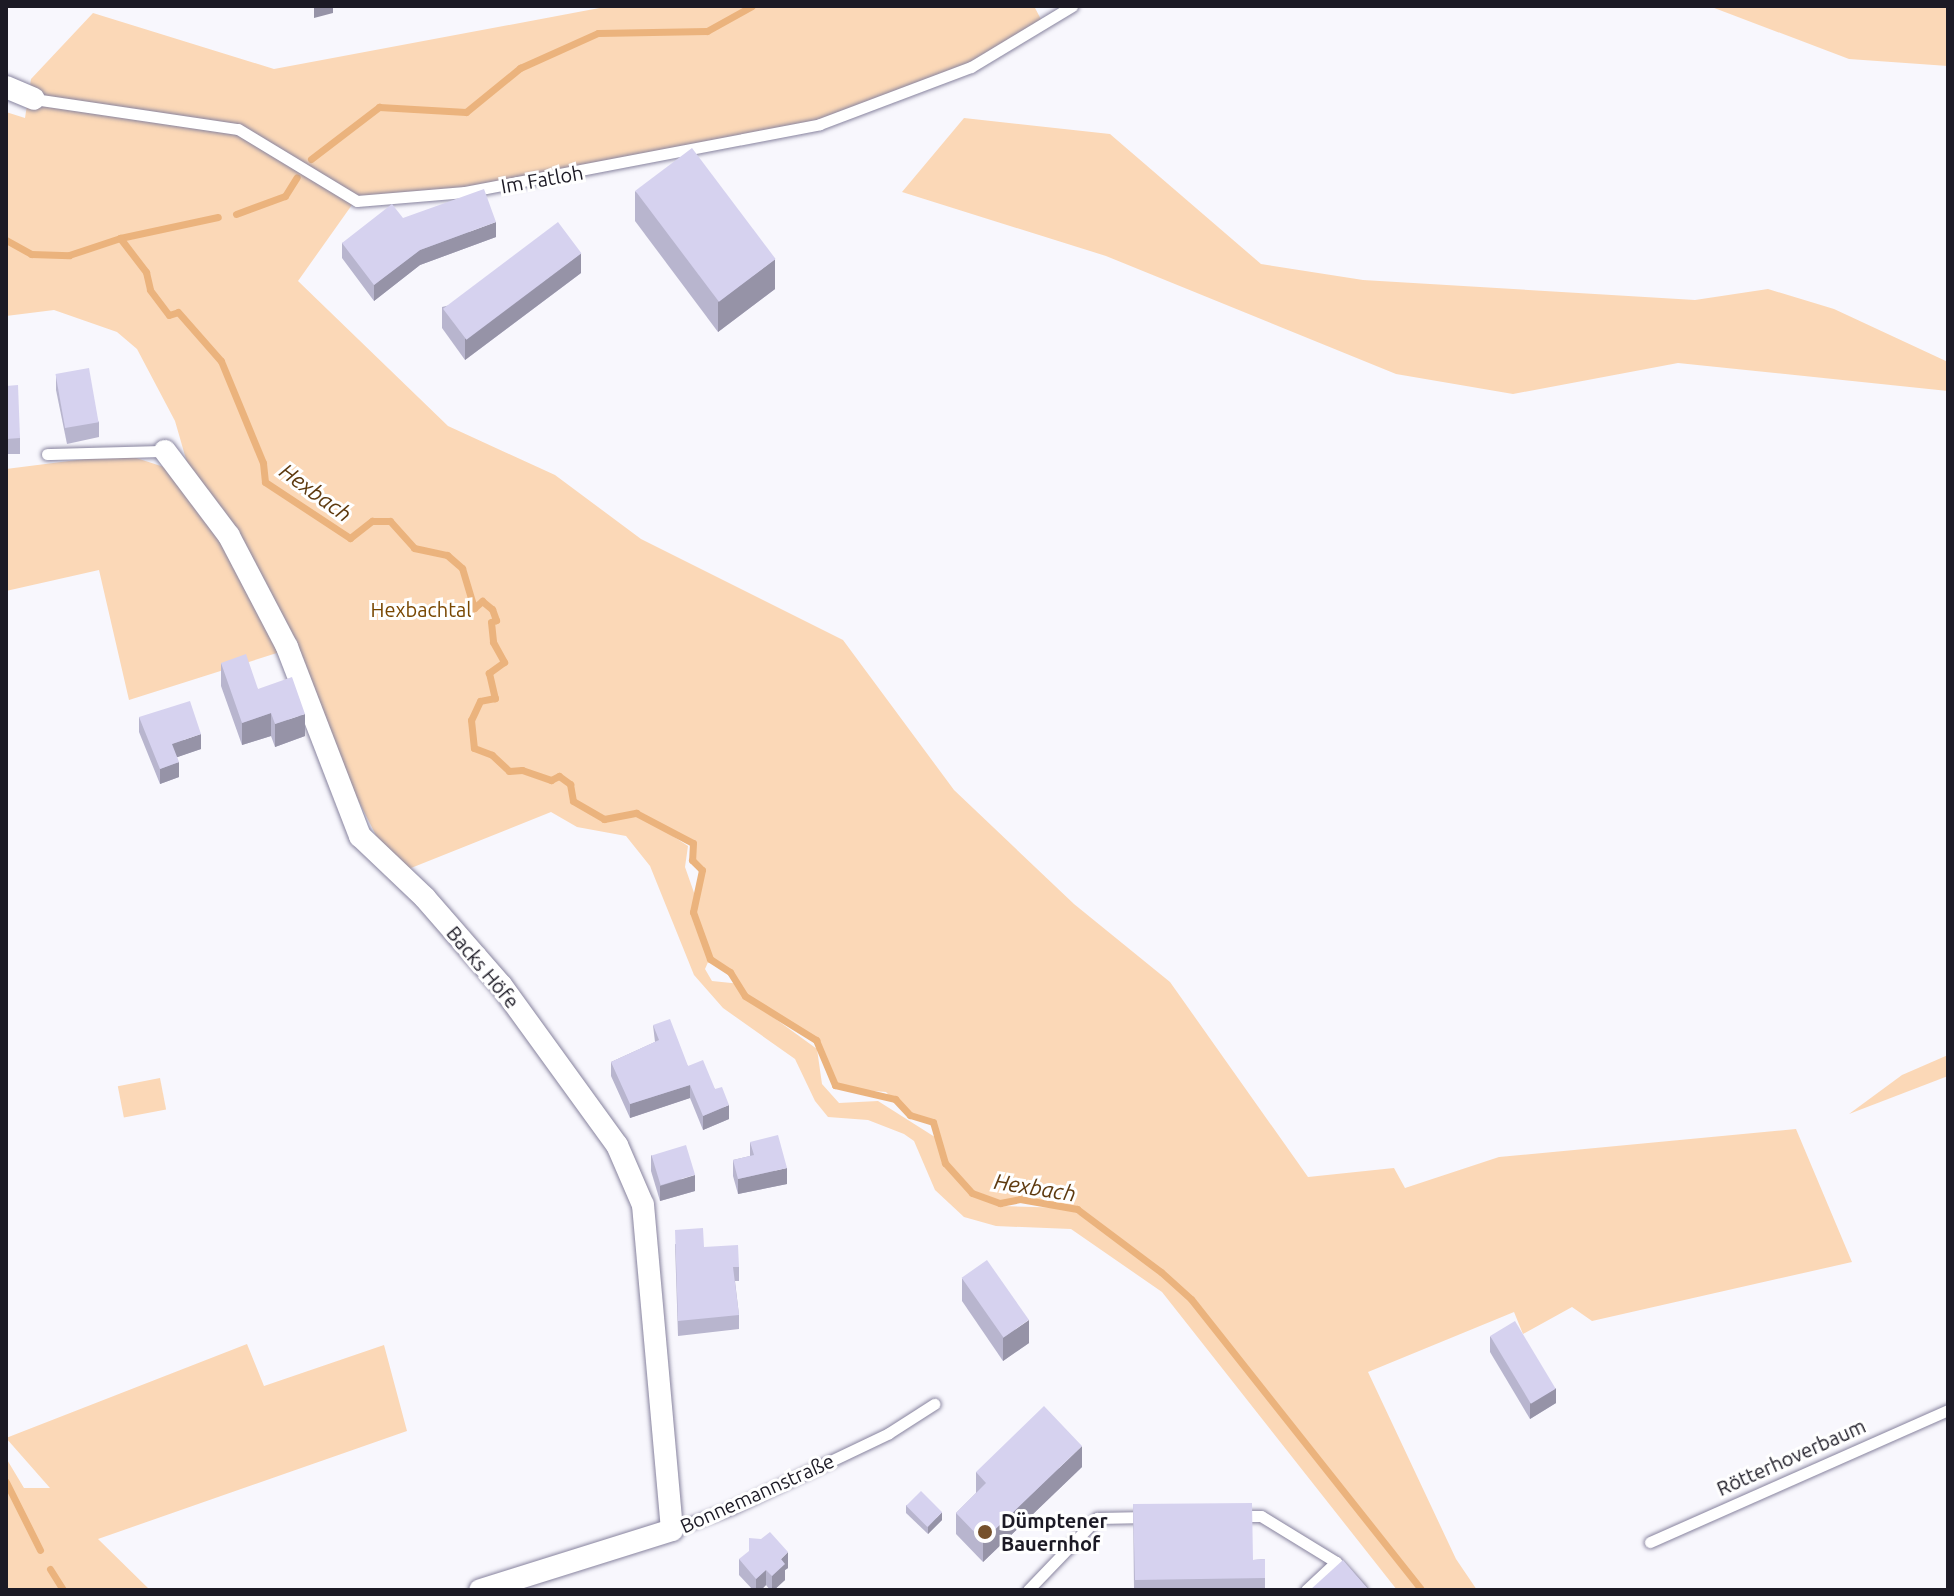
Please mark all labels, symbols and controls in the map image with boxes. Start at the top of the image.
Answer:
street label: Im Fatloh [499,160,585,198]
water label: Hexbach [275,457,357,527]
park label: Hexbachtal [370,597,472,621]
street label: Backs Höfe [442,921,524,1013]
water label: Hexbach [992,1168,1078,1206]
street label: Rötterhoverbaum [1713,1413,1869,1501]
street label: Bonnemannstraße [676,1448,838,1538]
place label: Dümptener Bauernhof [1001,1508,1108,1555]
marker: Dümptener Bauernhof [976,1523,994,1541]

